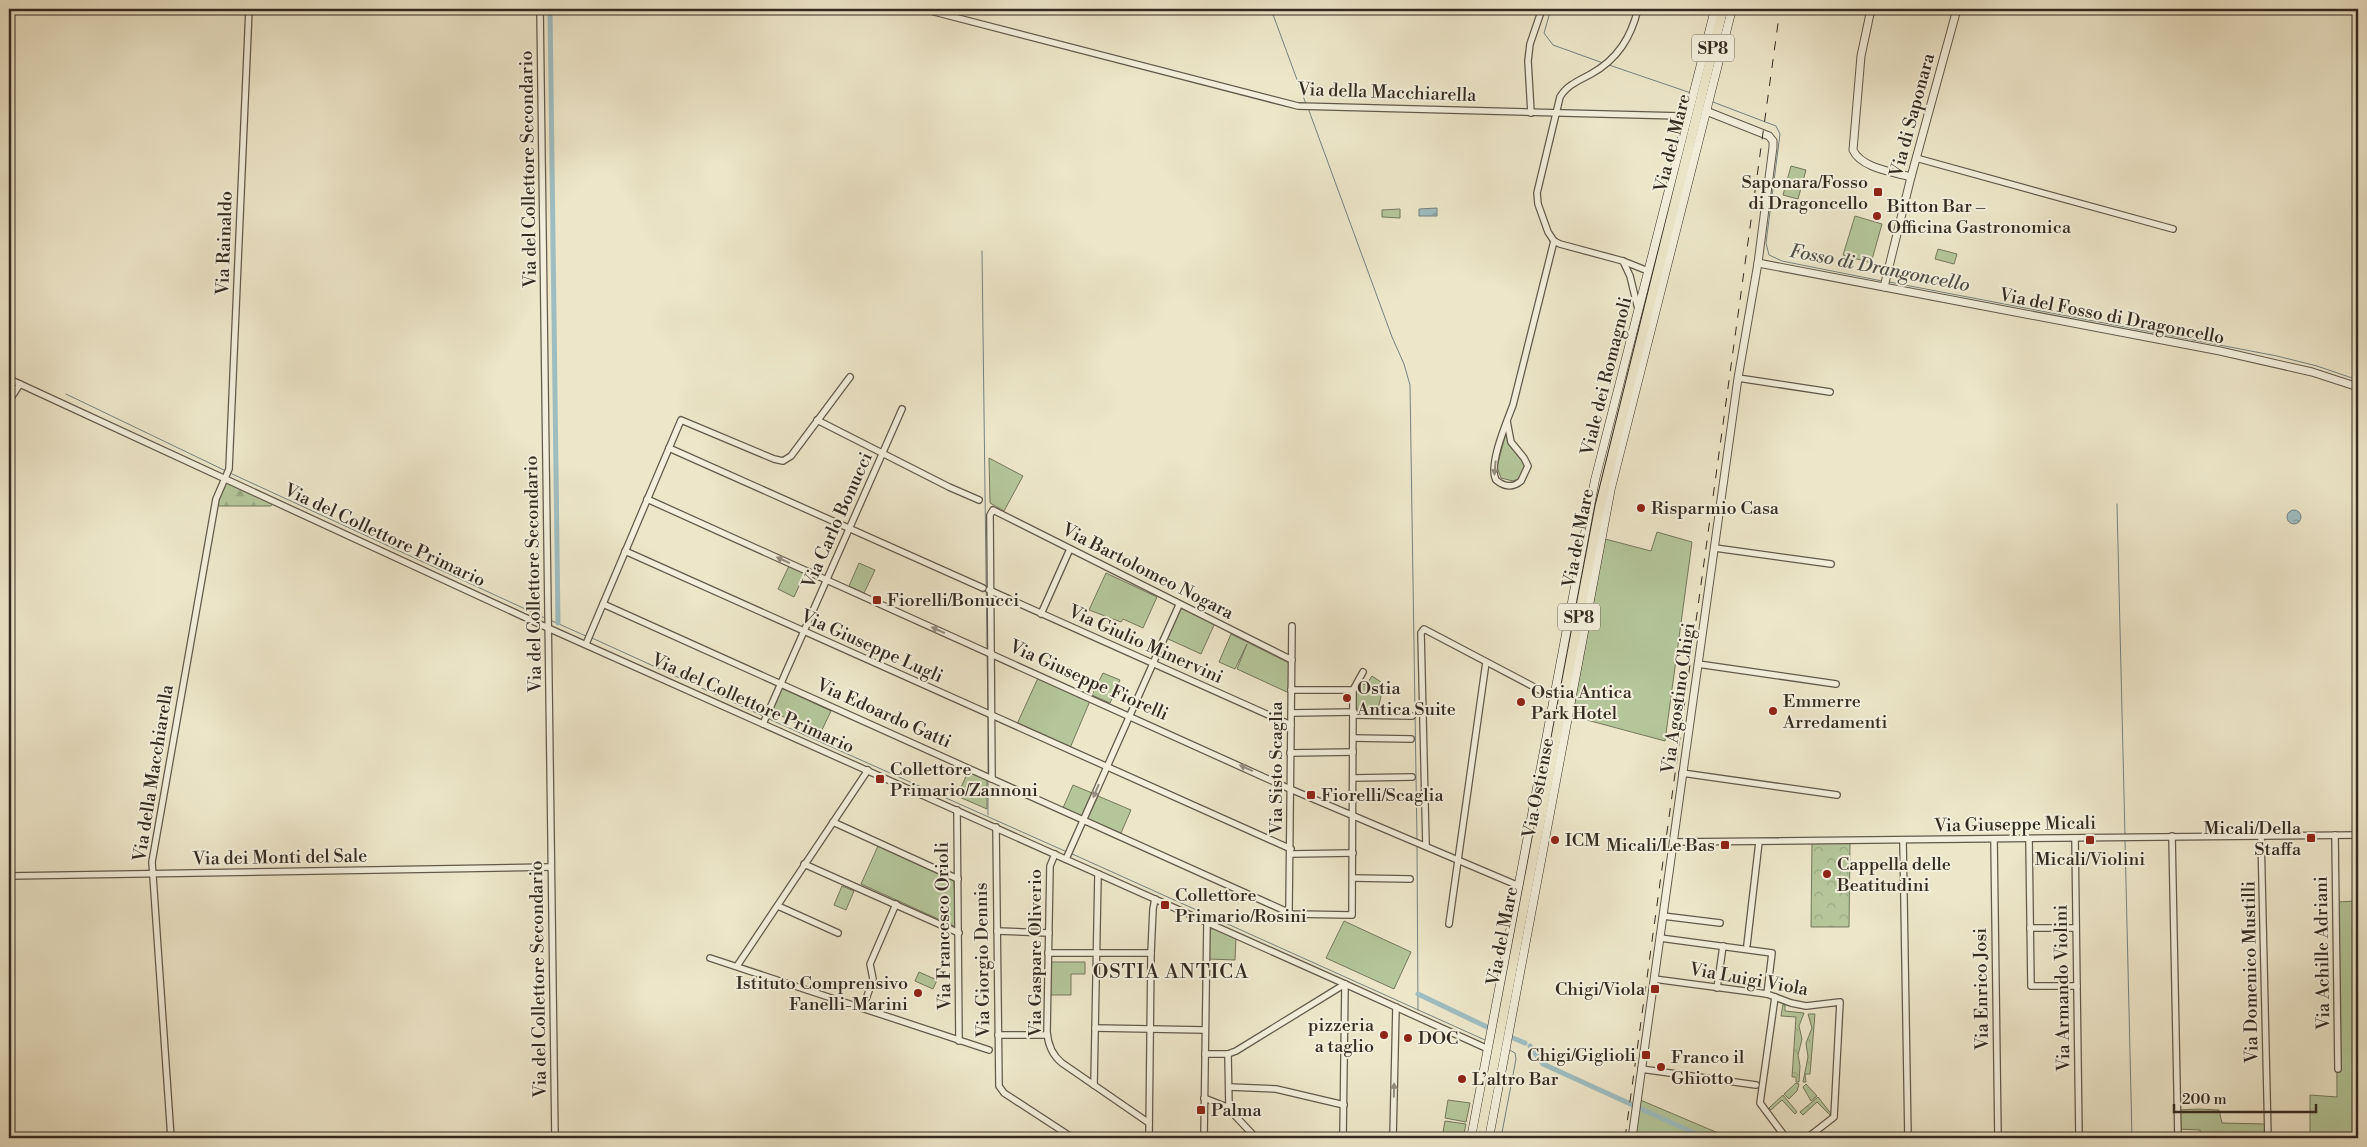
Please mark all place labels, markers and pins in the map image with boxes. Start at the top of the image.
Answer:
place label: Saponara/Fosso di Dragoncello [1741,171,1868,215]
marker: Saponara/Fosso di Dragoncello [1872,186,1884,198]
place label: Bitton Bar – Officina Gastronomica [1886,195,2072,239]
marker: Bitton Bar – Officina Gastronomica [1871,210,1883,222]
place label: Risparmio Casa [1651,497,1780,520]
marker: Risparmio Casa [1635,502,1647,514]
place label: Fiorelli/Bonucci [887,589,1019,612]
marker: Fiorelli/Bonucci [871,594,883,606]
place label: Ostia Antica Suite [1356,677,1456,721]
place label: Ostia Antica Park Hotel [1531,681,1633,725]
place label: Emmerre Arredamenti [1782,690,1887,734]
marker: Ostia Antica Suite [1341,692,1353,704]
marker: Ostia Antica Park Hotel [1515,696,1527,708]
marker: Emmerre Arredamenti [1767,705,1779,717]
place label: Collettore Primario/Zannoni [890,758,1038,802]
marker: Collettore Primario/Zannoni [874,773,886,785]
place label: Fiorelli/Scaglia [1321,784,1445,807]
marker: Fiorelli/Scaglia [1305,789,1317,801]
place label: Micali/Della Staffa [2203,817,2302,861]
place label: ICM [1565,829,1600,852]
marker: Micali/Della Staffa [2305,832,2317,844]
marker: ICM [1549,834,1561,846]
place label: Micali/Le Bas [1606,834,1715,857]
marker: Micali/Violini [2084,834,2096,846]
marker: Micali/Le Bas [1719,839,1731,851]
place label: Micali/Violini [2035,848,2145,871]
place label: Cappella delle Beatitudini [1836,853,1951,897]
marker: Cappella delle Beatitudini [1821,868,1833,880]
place label: Collettore Primario/Rosini [1175,884,1307,928]
marker: Collettore Primario/Rosini [1159,899,1171,911]
place label: Istituto Comprensivo Fanelli-Marini [736,972,908,1016]
place label: Chigi/Viola [1555,978,1646,1001]
marker: Chigi/Viola [1649,983,1661,995]
marker: Istituto Comprensivo Fanelli-Marini [912,987,924,999]
place label: pizzeria a taglio [1308,1014,1375,1058]
place label: DOC [1418,1027,1458,1050]
marker: pizzeria a taglio [1378,1029,1390,1041]
marker: DOC [1402,1032,1414,1044]
place label: Chigi/Giglioli [1527,1044,1636,1067]
place label: Franco il Ghiotto [1671,1046,1745,1090]
marker: Chigi/Giglioli [1640,1049,1652,1061]
marker: Franco il Ghiotto [1655,1061,1667,1073]
place label: L’altro Bar [1472,1068,1559,1091]
marker: L’altro Bar [1456,1073,1468,1085]
place label: Palma [1211,1099,1263,1122]
marker: Palma [1195,1104,1207,1116]

